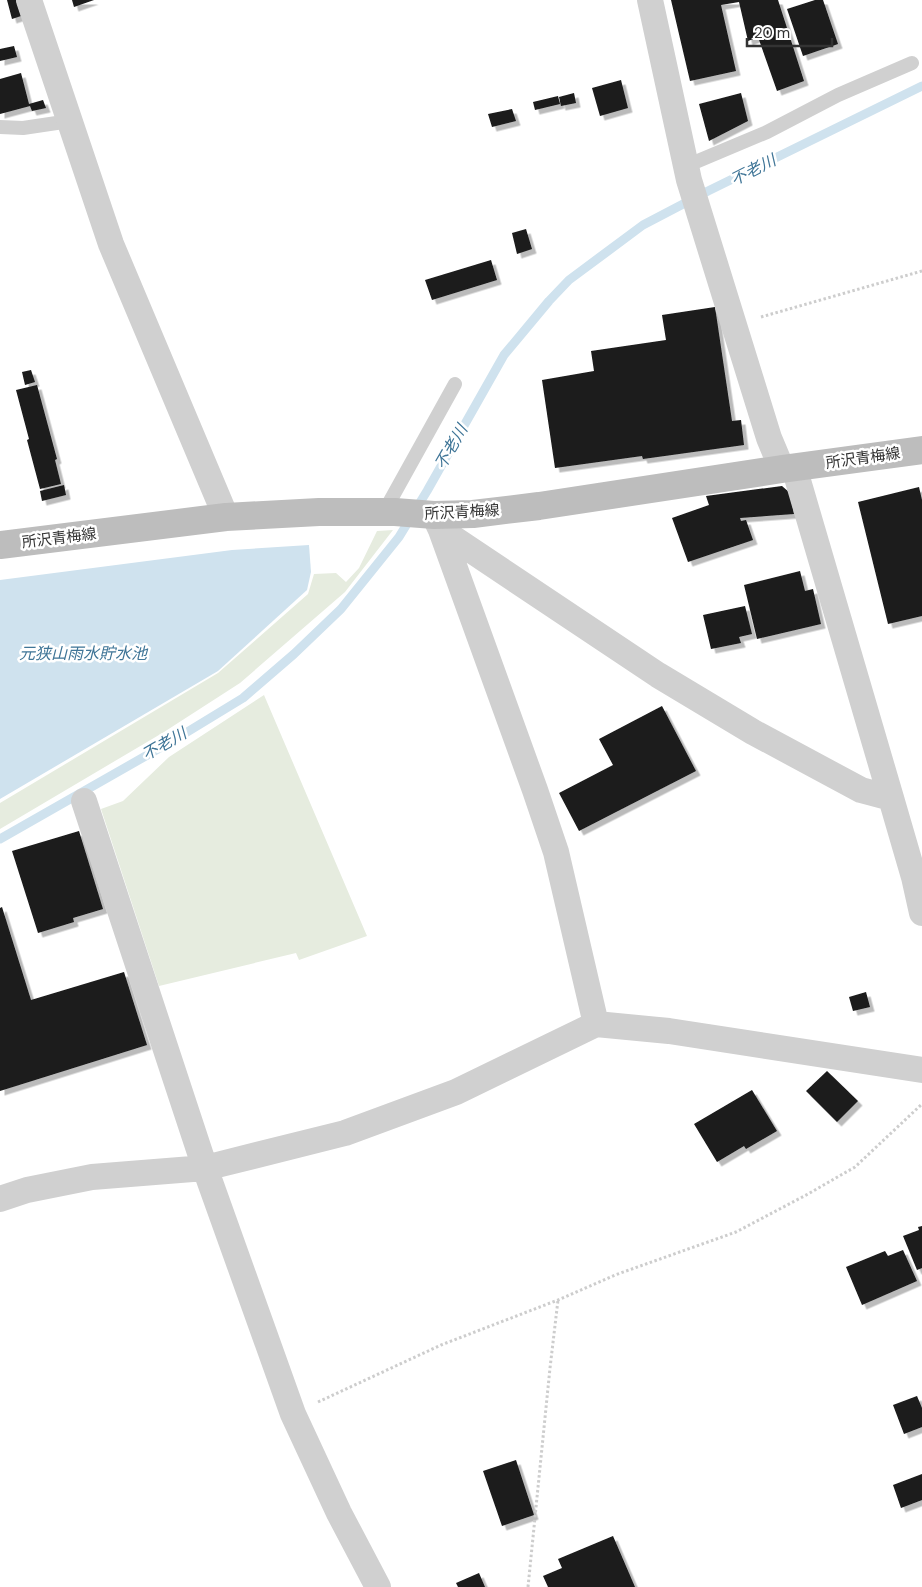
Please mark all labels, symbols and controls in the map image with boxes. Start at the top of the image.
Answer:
scale bar [747,15,832,47]
text: 20 m [754,23,790,43]
water label: 不老川 [727,149,781,190]
water label: 不老川 [430,419,473,473]
street label: 所沢青梅線 [824,443,902,473]
street label: 所沢青梅線 [424,500,500,524]
street label: 所沢青梅線 [21,524,97,552]
water label: 元狭山雨水貯水池 [19,643,149,664]
water label: 不老川 [138,722,192,765]

